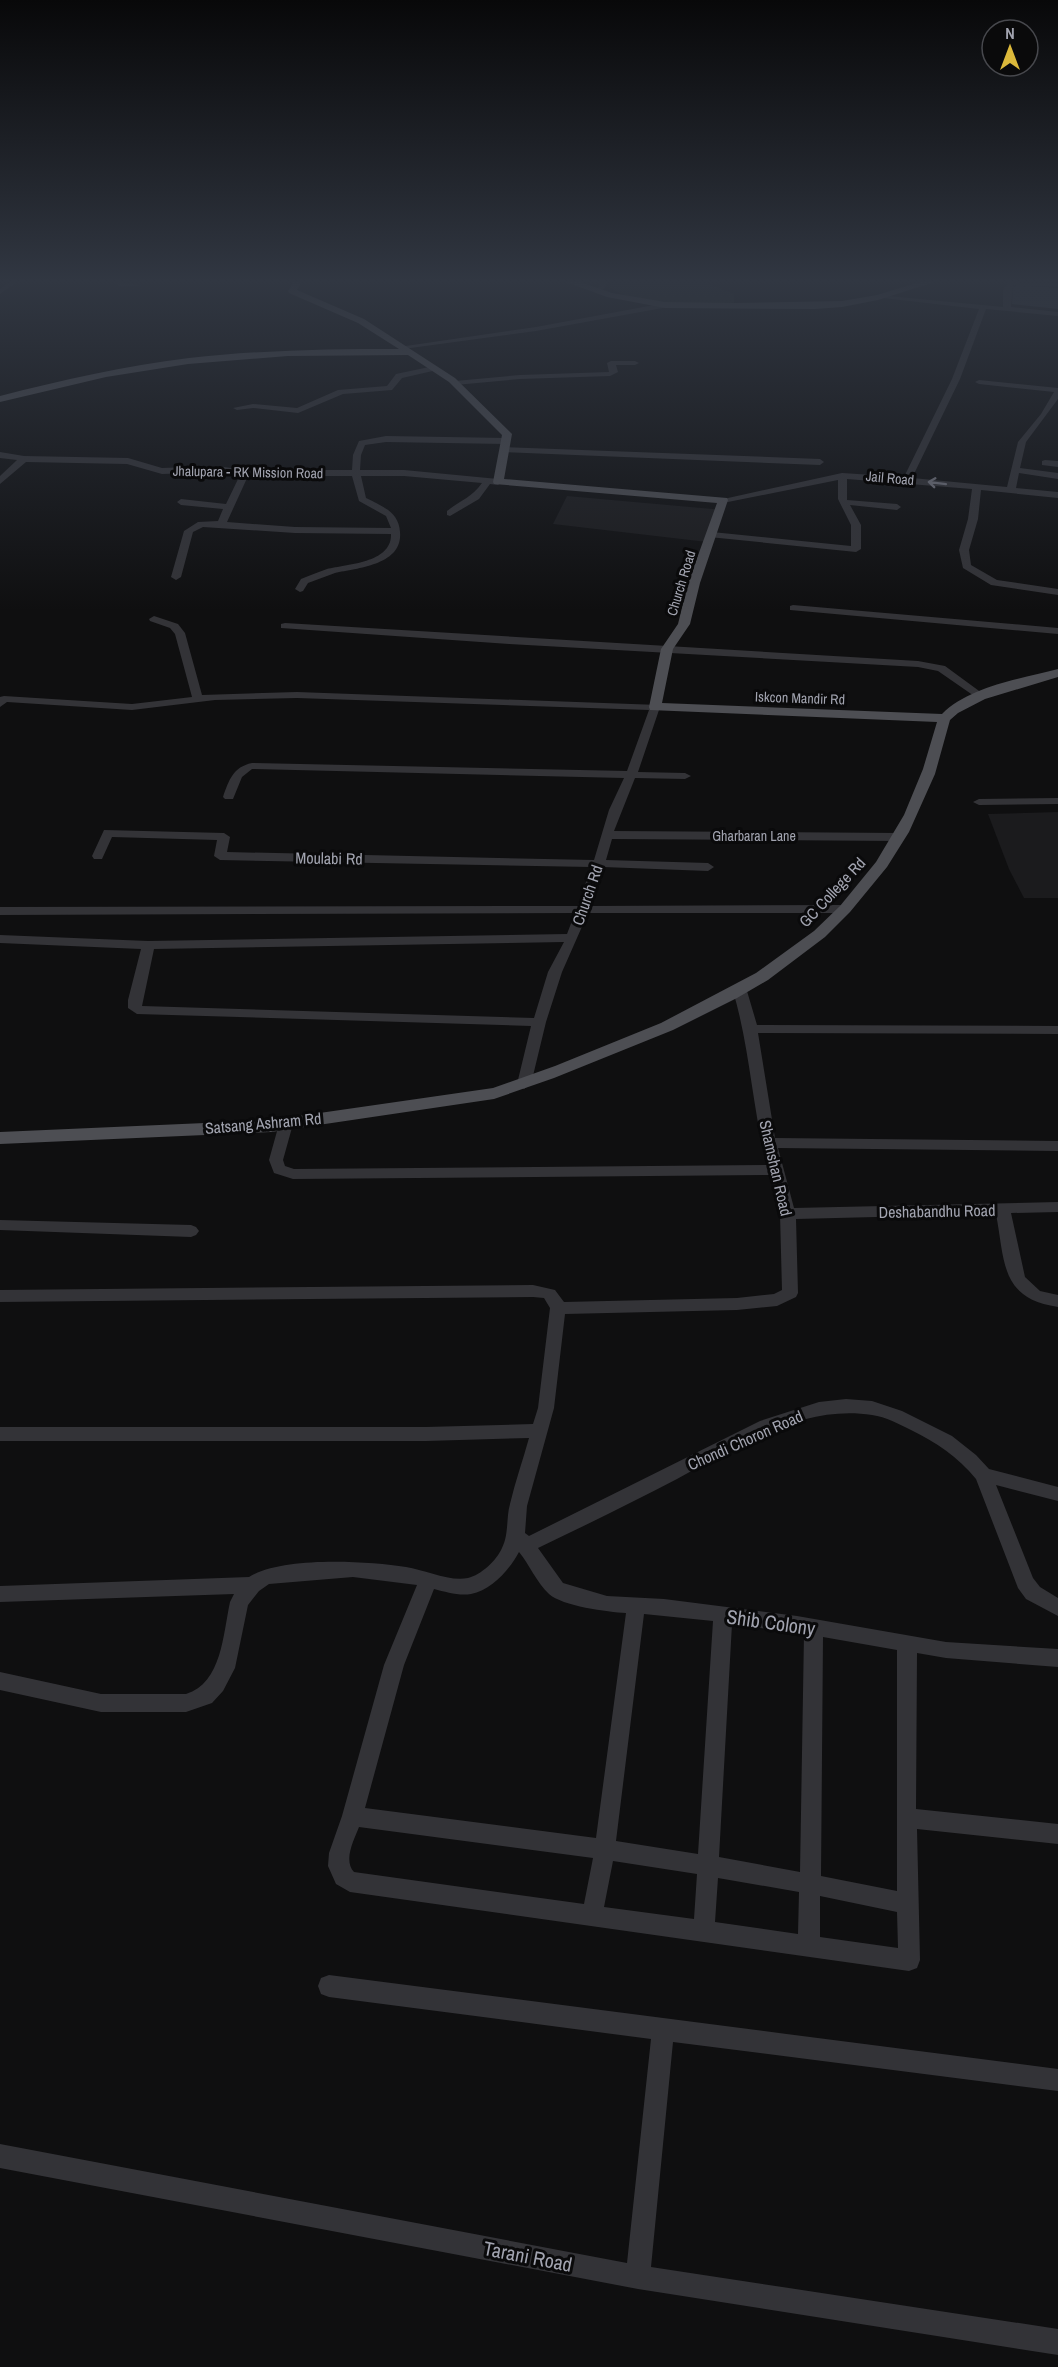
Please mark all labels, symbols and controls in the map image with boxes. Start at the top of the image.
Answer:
north arrow [980,18,1040,78]
text: N [1005,22,1015,44]
street label: Jhalupara - RK Mission Road [173,462,323,482]
street label: Jail Road [865,467,915,489]
one-way arrow [928,477,948,488]
street label: Church Road [663,548,699,618]
street label: Iskcon Mandir Rd [755,687,845,709]
street label: Gharbaran Lane [712,827,796,845]
street label: Moulabi Rd [295,846,363,870]
street label: GC College Rd [794,852,870,932]
street label: Church Rd [566,862,608,928]
street label: Satsang Ashram Rd [204,1107,322,1139]
street label: Shamshan Road [754,1118,798,1218]
street label: Deshabandhu Road [878,1199,996,1223]
street label: Chondi Choron Road [684,1405,806,1475]
street label: Shib Colony [725,1602,818,1642]
street label: Tarani Road [481,2234,575,2278]

